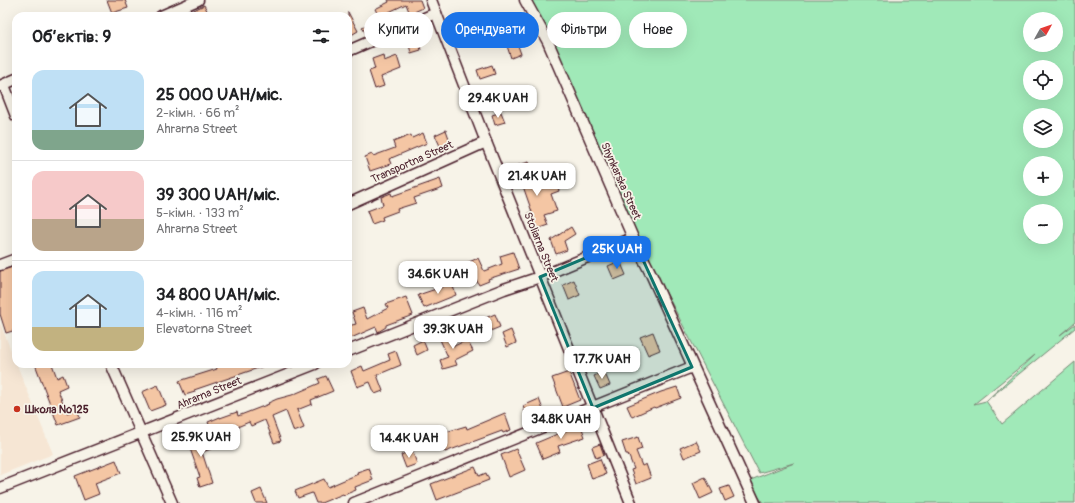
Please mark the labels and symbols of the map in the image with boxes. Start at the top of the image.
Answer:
north arrow [1023,12,1063,52]
pin: 29.4K UAH [452,85,544,119]
street label: Transportna Street [369,138,456,186]
street label: Shynkarska Street [598,140,644,222]
pin: 21.4K UAH [491,163,583,197]
street label: Stoliarna Street [521,210,561,284]
pin: 25K UAH [580,236,654,270]
pin: 34.6K UAH [392,261,484,295]
pin: 39.3K UAH [407,316,499,350]
pin: 17.7K UAH [556,346,648,380]
street label: Ahrarna Street [175,374,244,412]
place label: Школа №125 [24,403,89,416]
marker: Школа №125 [12,404,22,414]
pin: 34.8K UAH [515,406,607,440]
pin: 25.9K UAH [155,424,247,458]
pin: 14.4K UAH [363,425,455,459]

